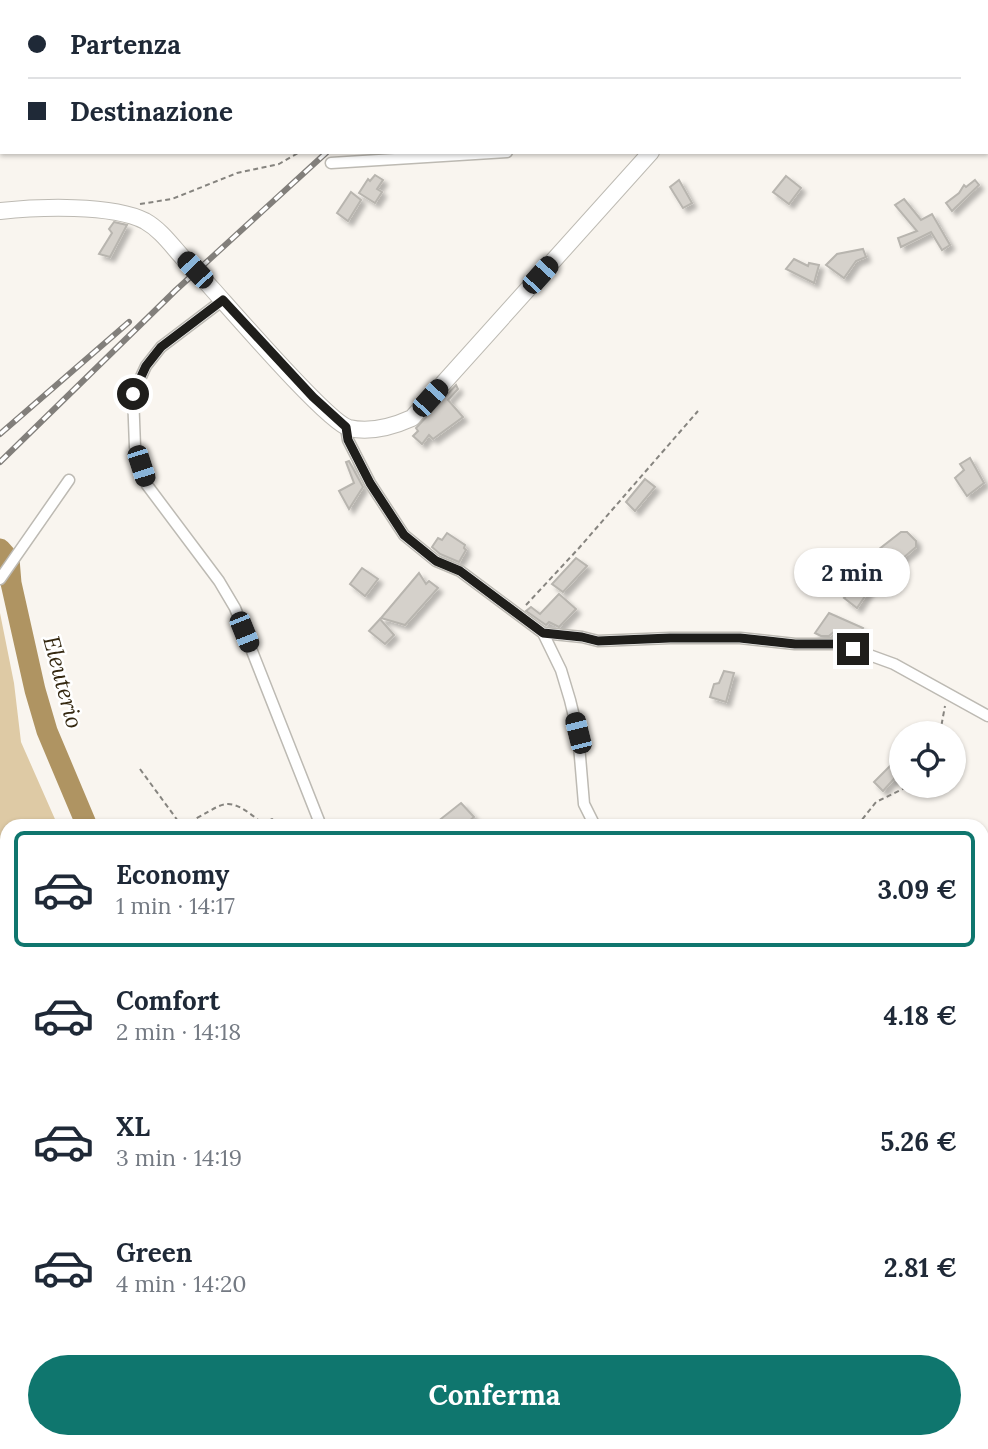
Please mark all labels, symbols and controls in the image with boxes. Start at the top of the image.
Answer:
text: Partenza [70,28,181,61]
text: Destinazione [70,95,233,128]
car [173,247,218,293]
car [519,252,562,298]
car [409,375,452,421]
route start [117,378,149,410]
car [125,443,158,489]
callout: 2 min [795,548,911,596]
text: 2 min [821,558,883,587]
car [227,609,262,655]
water label: Eleuterio [37,632,90,731]
route end [837,633,869,665]
car [563,710,594,756]
map controls [889,721,966,798]
button: locate [889,721,966,798]
icon: car [32,858,95,921]
text: Economy [116,858,229,891]
text: 3.09 € [877,873,957,906]
text: 1 min · 14:17 [116,891,235,920]
icon: car [32,984,95,1047]
text: Comfort [116,984,220,1017]
text: 4.18 € [883,999,957,1032]
text: 2 min · 14:18 [116,1017,241,1046]
icon: car [32,1110,95,1173]
text: XL [116,1110,150,1143]
text: 5.26 € [880,1125,957,1158]
text: 3 min · 14:19 [116,1143,242,1172]
icon: car [32,1236,95,1299]
text: Green [116,1236,192,1269]
text: 2.81 € [884,1251,957,1284]
text: 4 min · 14:20 [116,1269,247,1298]
button: Conferma [28,1355,961,1435]

